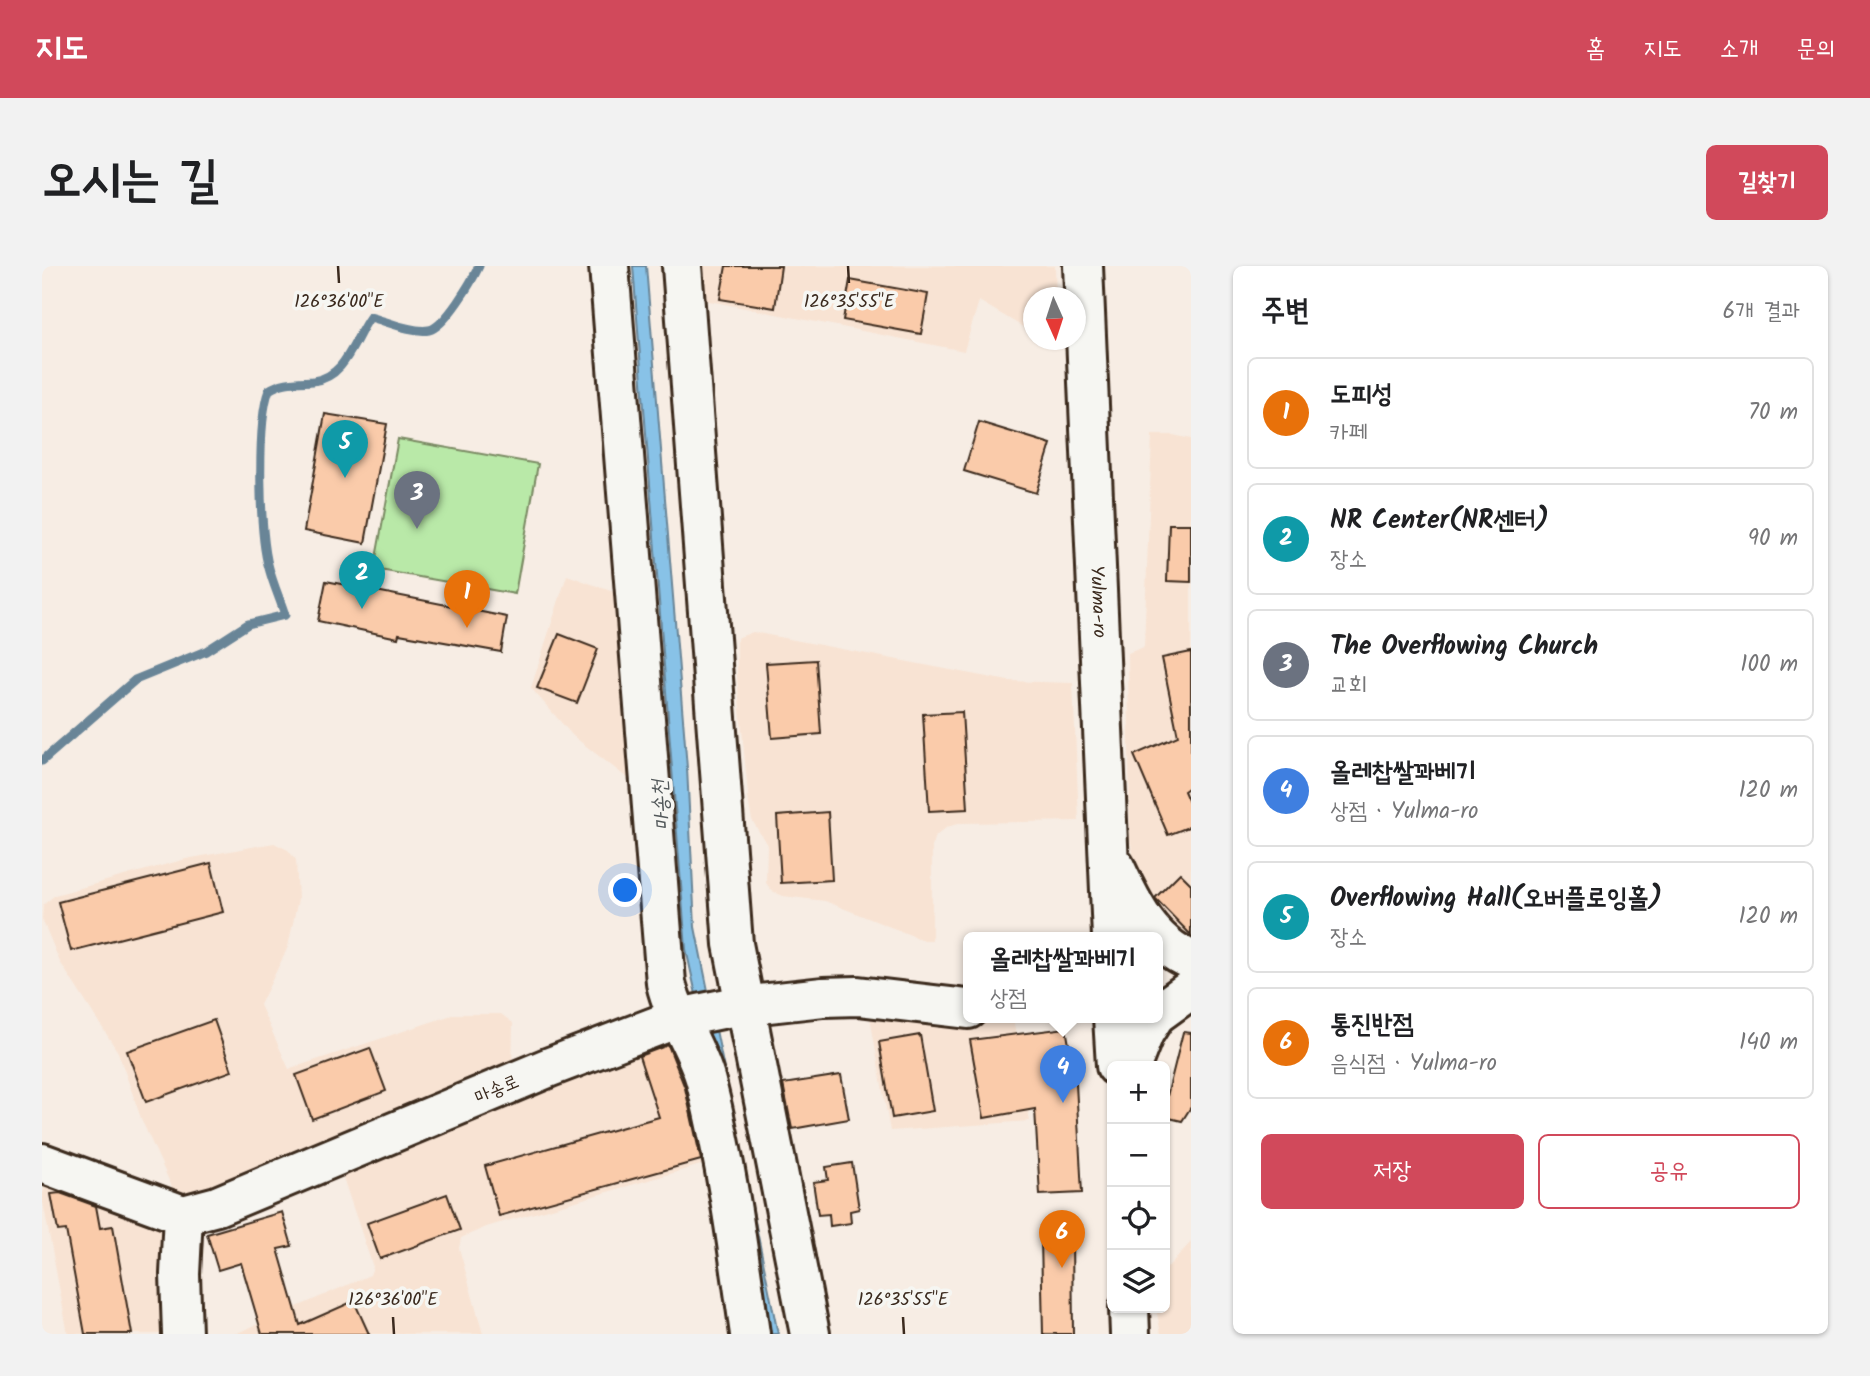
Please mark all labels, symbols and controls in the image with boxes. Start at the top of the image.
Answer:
text: 지도 [35,23,88,76]
text: 홈 [1586,30,1605,69]
text: 지도 [1643,30,1682,69]
text: 소개 [1720,30,1758,69]
text: 문의 [1796,30,1835,69]
text: 오시는 길 [42,143,219,221]
button: 길찾기 [1706,145,1828,220]
north arrow [1023,287,1086,350]
text: 126°36'00"E [294,288,384,317]
text: 126°35'55"E [804,288,895,317]
text: 주변 [1261,288,1309,336]
text: 6개 결과 [1722,294,1800,330]
text: 도피성 [1330,374,1393,416]
text: 1 [1283,395,1289,431]
text: 70 m [1748,395,1798,431]
text: 카페 [1330,416,1367,452]
pin: 5 [322,420,368,478]
pin: 3 [394,471,440,529]
text: NR Center(NR센터) [1330,500,1549,542]
text: 2 [1279,521,1293,557]
text: 90 m [1748,521,1798,557]
text: 장소 [1330,542,1367,578]
pin: 2 [339,551,385,609]
street label: Yulma-ro [1081,565,1114,639]
pin: 1 [444,570,490,628]
text: The Overflowing Church [1330,626,1598,668]
text: 3 [1280,647,1292,683]
text: 100 m [1740,647,1798,683]
text: 교회 [1330,668,1367,704]
text: 올레찹쌀꽈베기 [1330,752,1476,794]
text: 4 [1280,773,1292,809]
text: 120 m [1738,773,1798,809]
water label: 마송천 [644,776,680,831]
text: 상점 · Yulma-ro [1330,794,1479,830]
your location [608,873,642,907]
text: Overflowing Hall(오버플로잉홀) [1330,878,1662,920]
text: 5 [1280,899,1292,935]
text: 120 m [1738,899,1798,935]
text: 장소 [1330,920,1367,956]
popup [963,932,1163,1023]
text: 올레찹쌀꽈베기 [990,939,1136,981]
text: 상점 [990,981,1027,1017]
text: 통진반점 [1330,1004,1414,1046]
text: 6 [1280,1025,1292,1061]
text: 140 m [1739,1025,1798,1061]
pin: 4 [1040,1045,1086,1103]
text: 음식점 · Yulma-ro [1330,1046,1497,1082]
map controls [1107,1061,1170,1313]
button: + [1107,1061,1170,1124]
street label: 마송로 [470,1067,524,1113]
button: − [1107,1124,1170,1187]
button: 저장 [1261,1134,1524,1209]
button: 공유 [1538,1134,1800,1209]
button: locate [1107,1187,1170,1250]
pin: 6 [1039,1210,1085,1268]
button: layers [1107,1250,1170,1313]
text: 126°36'00"E [348,1286,438,1315]
text: 126°35'55"E [858,1286,949,1315]

